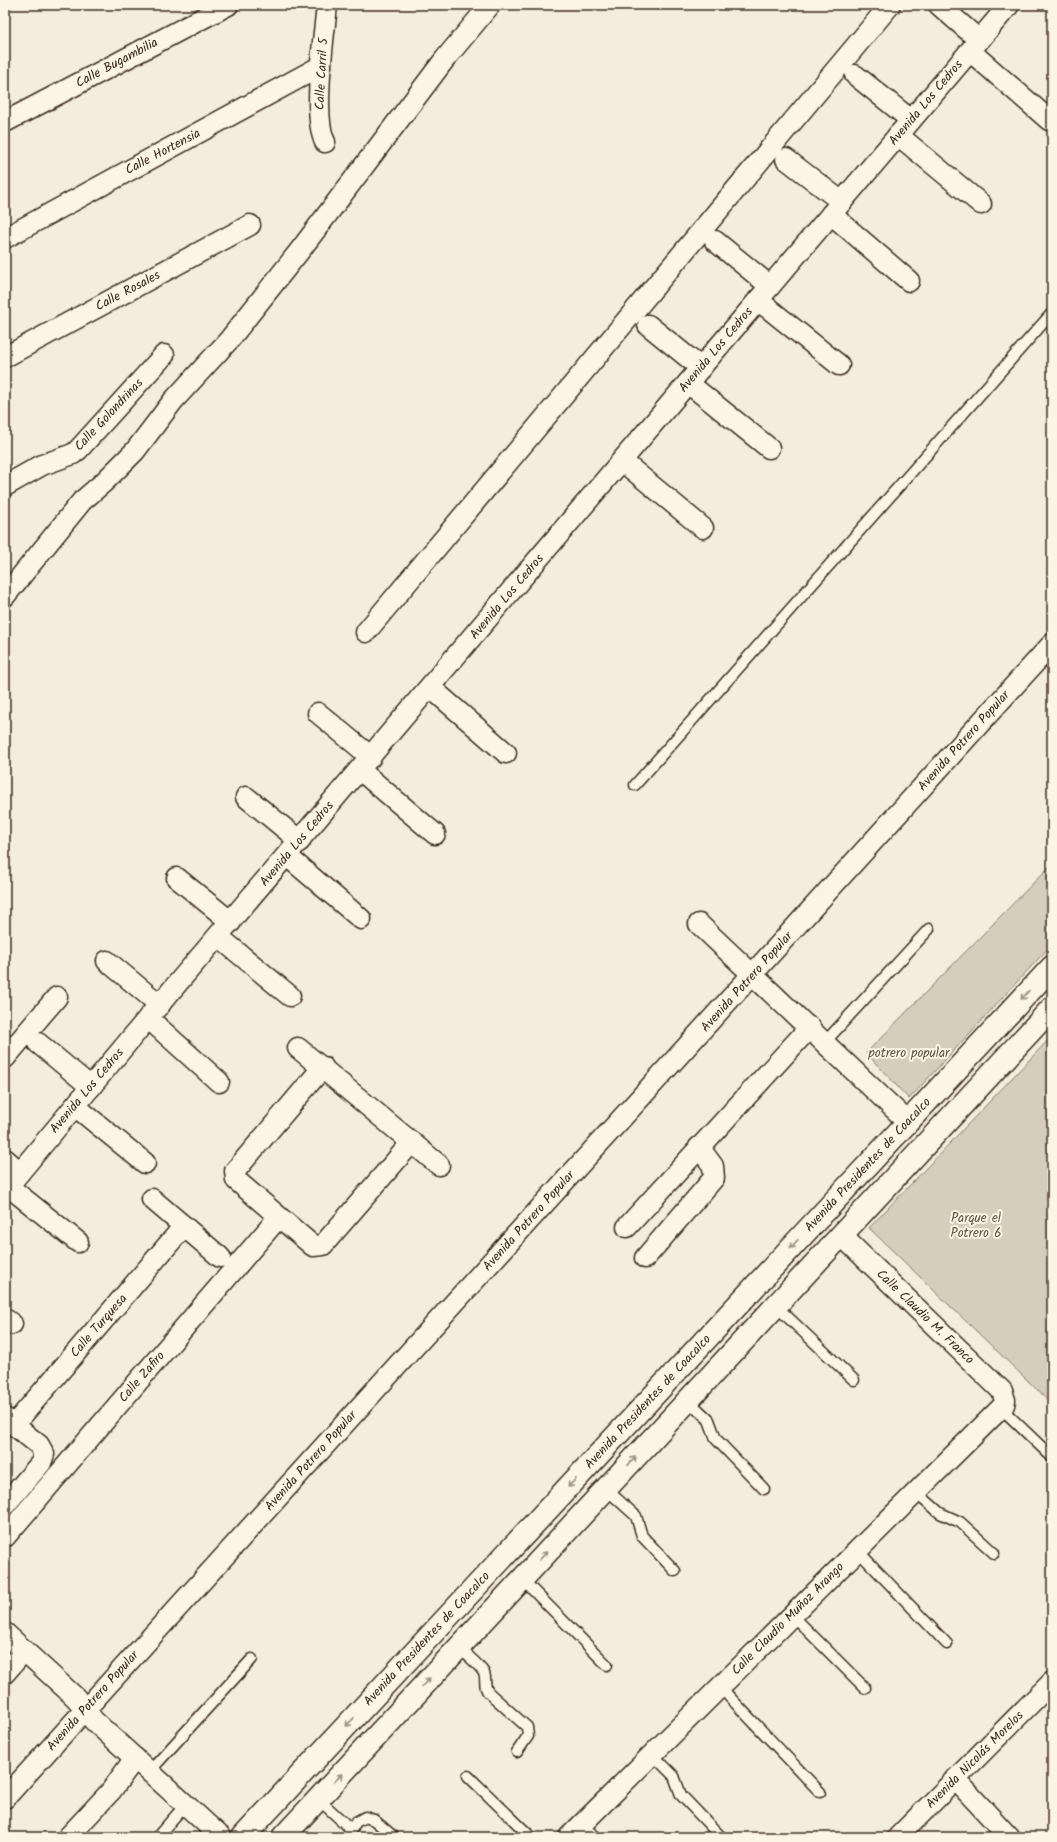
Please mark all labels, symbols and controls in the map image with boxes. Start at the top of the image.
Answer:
street label: Calle Bugambilia [72,32,162,94]
street label: Calle Carril 5 [310,36,334,111]
street label: Avenida Los Cedros [884,55,969,151]
street label: Calle Hortensia [122,123,204,181]
street label: Calle Rosales [92,265,165,317]
street label: Avenida Los Cedros [674,302,759,398]
street label: Calle Golondrinas [69,373,149,456]
street label: Avenida Los Cedros [465,549,550,645]
street label: Avenida Potrero Popular [913,685,1016,796]
street label: Avenida Los Cedros [255,796,340,892]
street label: Avenida Potrero Popular [696,926,799,1037]
one-way arrow [1021,990,1030,1000]
street label: Avenida Los Cedros [45,1043,130,1139]
park label: potrero popular [868,1043,950,1064]
street label: Avenida Presidentes de Coacalco [800,1093,936,1237]
street label: Avenida Potrero Popular [478,1165,581,1276]
park label: Parque el Potrero 6 [951,1208,1001,1244]
one-way arrow [789,1239,799,1249]
street label: Calle Claudio M. Franco [871,1264,979,1370]
street label: Calle Turquesa [65,1289,133,1363]
street label: Avenida Presidentes de Coacalco [580,1330,716,1474]
street label: Calle Zafiro [114,1346,171,1407]
street label: Avenida Potrero Popular [260,1405,363,1516]
one-way arrow [627,1456,636,1466]
one-way arrow [567,1478,577,1488]
one-way arrow [538,1551,548,1561]
street label: Calle Claudio Muñoz Arango [727,1557,850,1680]
street label: Avenida Presidentes de Coacalco [359,1567,495,1711]
street label: Avenida Potrero Popular [42,1645,145,1756]
one-way arrow [422,1677,431,1687]
street label: Avenida Nicolás Morelos [921,1706,1029,1814]
one-way arrow [345,1717,355,1727]
one-way arrow [333,1773,343,1783]

